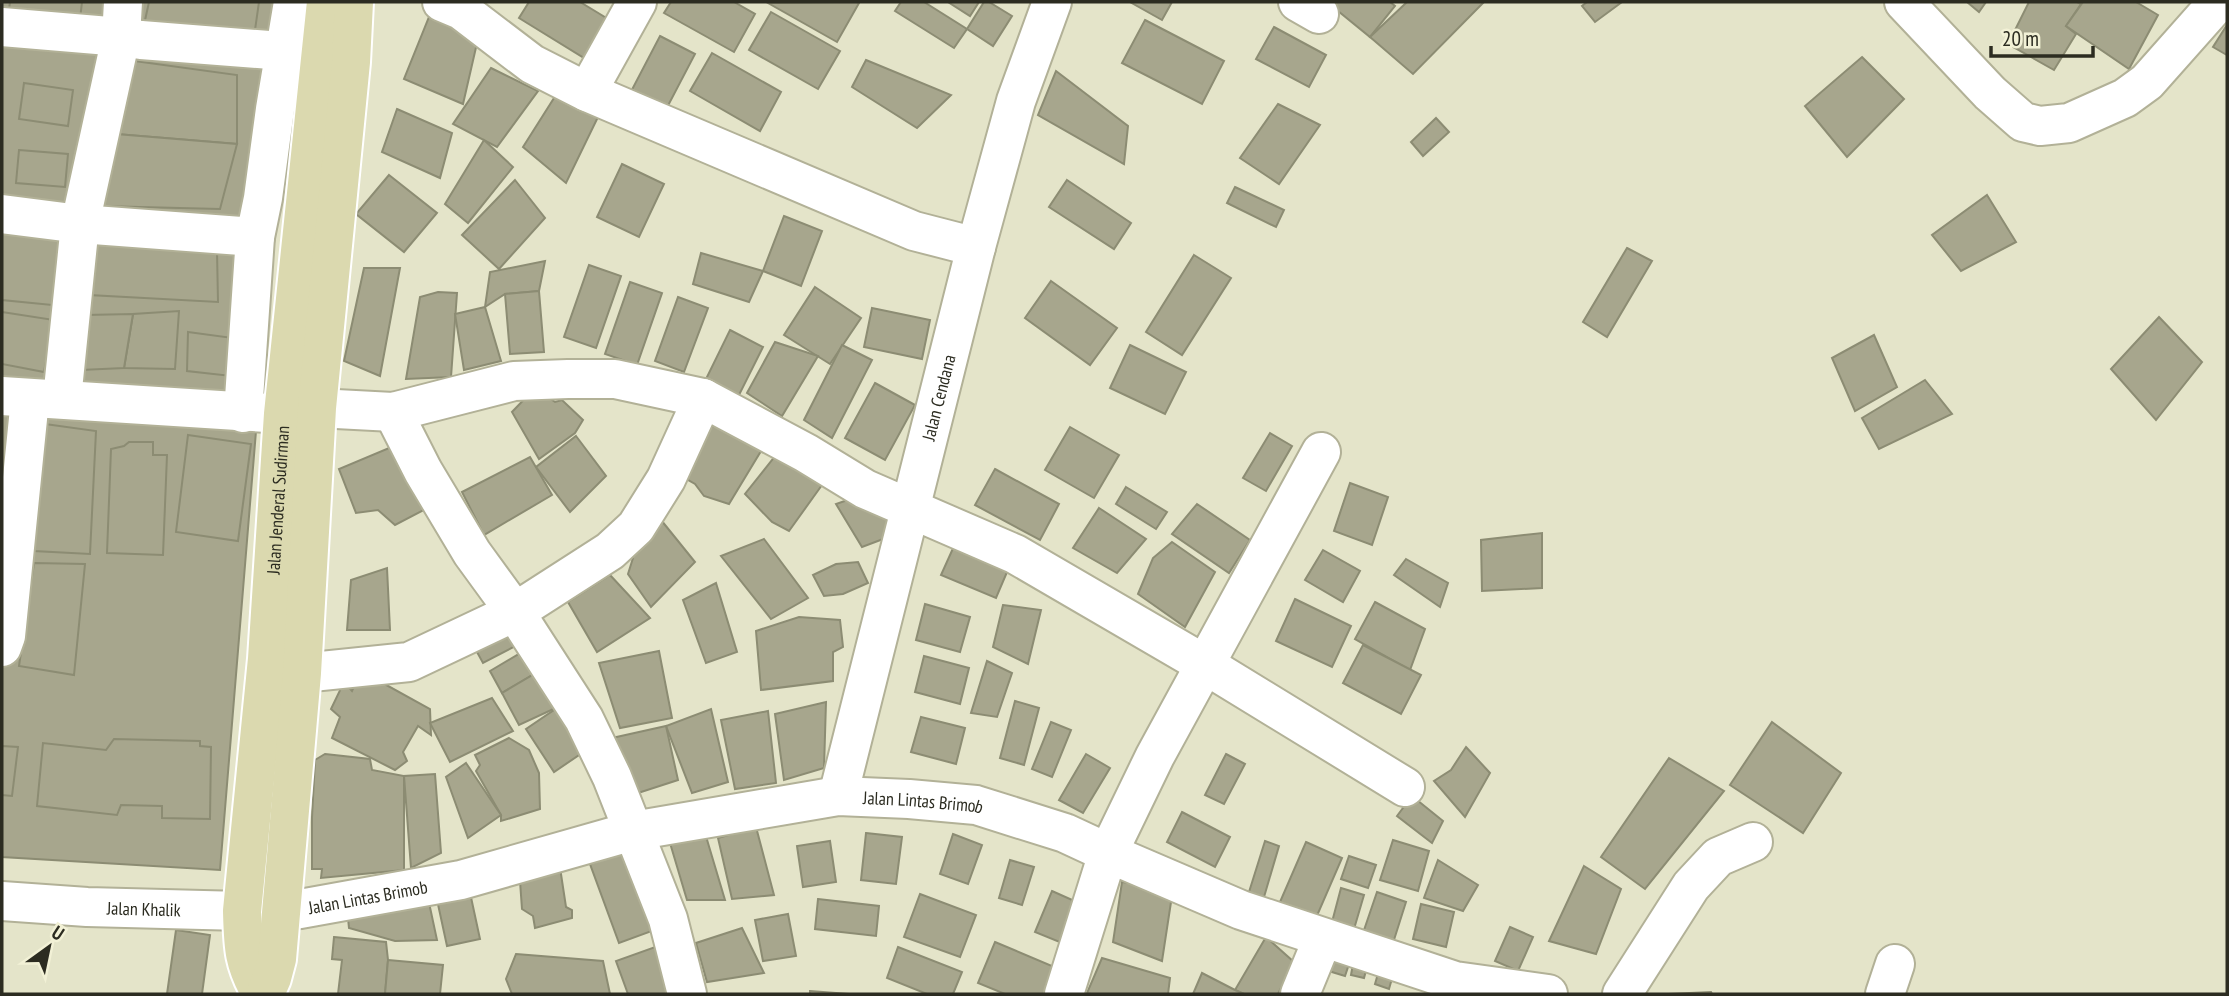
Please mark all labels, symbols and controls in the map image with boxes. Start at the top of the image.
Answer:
scale bar [1991,14,2092,58]
text: 20 m [2002,25,2039,52]
street label: Jalan Cendana [916,352,960,444]
street label: Jalan Jenderal Sudirman [261,425,294,576]
street label: Jalan Lintas Brimob [862,786,987,818]
street label: Jalan Lintas Brimob [305,875,429,919]
street label: Jalan Khalik [106,896,181,921]
north arrow [14,912,84,982]
text: U [48,920,69,945]

